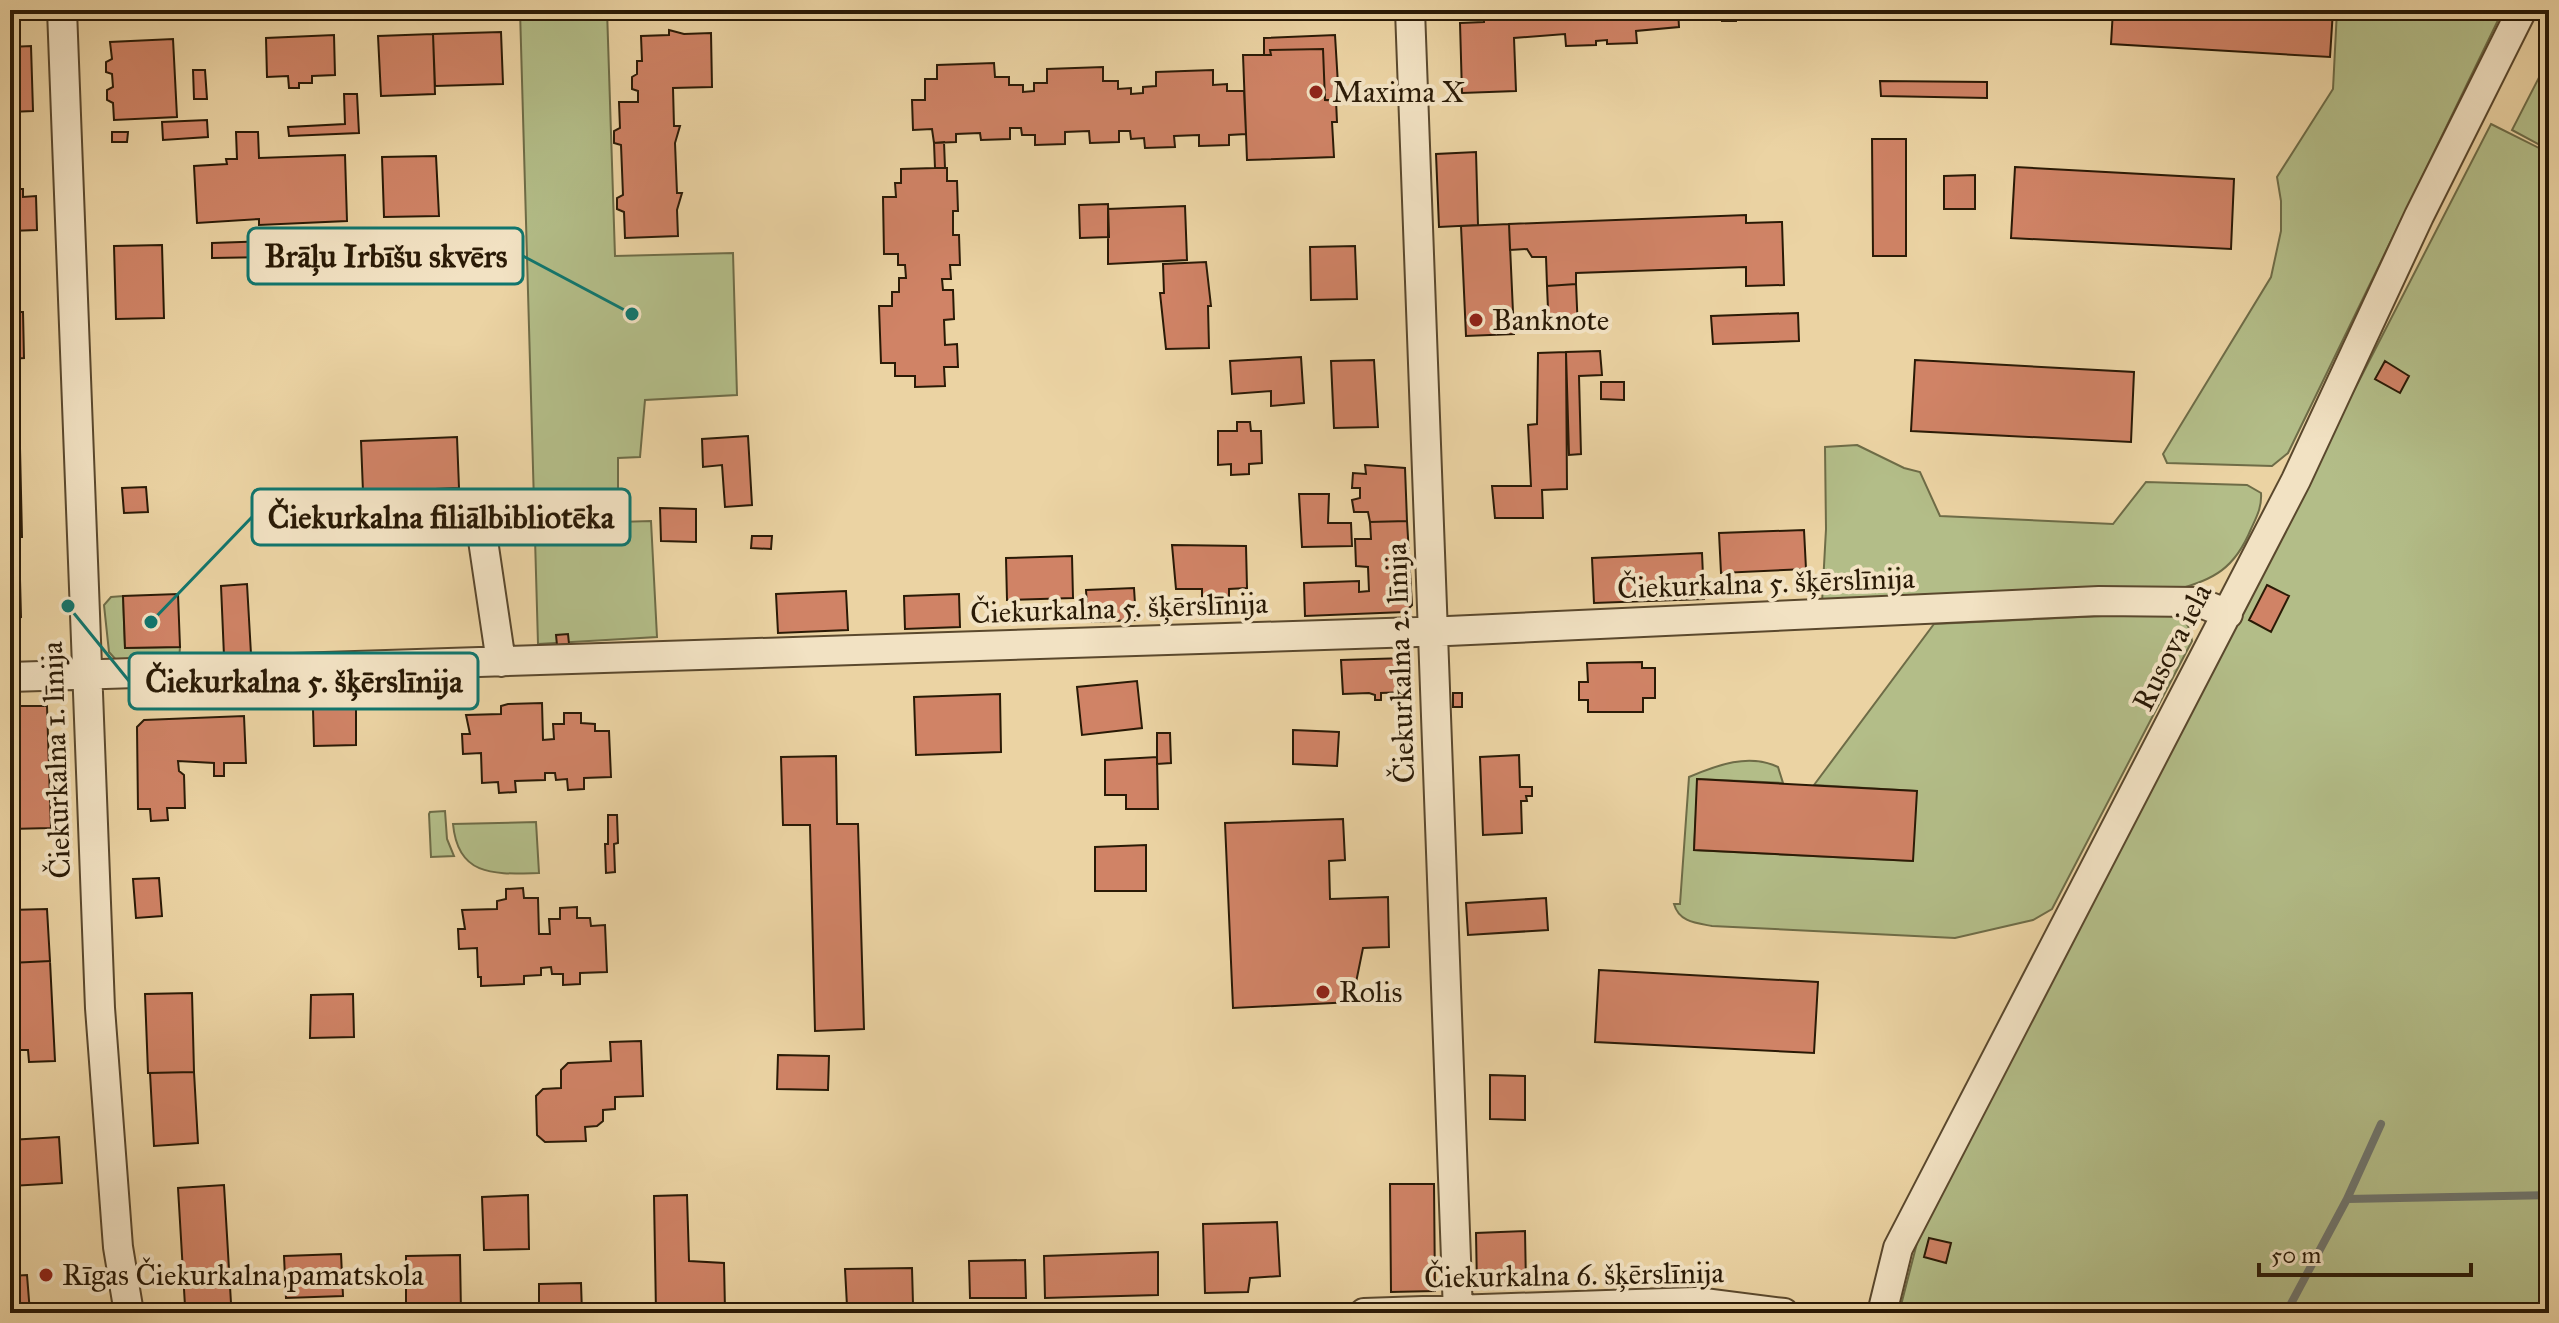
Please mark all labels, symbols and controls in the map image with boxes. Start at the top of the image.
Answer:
place label: Maxima X [1332,74,1465,110]
marker: Maxima X [1307,83,1325,101]
callout: Brāļu Irbīšu skvērs [248,228,523,284]
text: Brāļu Irbīšu skvērs [265,237,508,277]
place label: Banknote [1492,302,1609,338]
marker: Banknote [1467,311,1485,329]
callout: Čiekurkalna filiālbibliotēka [252,489,630,545]
text: Čiekurkalna filiālbibliotēka [268,497,616,537]
street label: Čiekurkalna 2. līnija [1378,542,1422,784]
street label: Čiekurkalna 5. šķērslīnija [1617,560,1916,606]
street label: Rusova iela [2125,577,2219,717]
street label: Čiekurkalna 5. šķērslīnija [970,585,1269,631]
street label: Čiekurkalna 1. līnija [34,640,78,879]
callout: Čiekurkalna 5. šķērslīnija [129,653,478,709]
text: Čiekurkalna 5. šķērslīnija [145,661,464,702]
place label: Rolis [1339,974,1402,1010]
marker: Rolis [1314,983,1332,1001]
scale bar [2259,1227,2471,1277]
text: 50 m [2271,1240,2321,1270]
street label: Čiekurkalna 6. šķērslīnija [1424,1254,1725,1296]
place label: Rīgas Čiekurkalna pamatskola [62,1257,424,1293]
marker: Rīgas Čiekurkalna pamatskola [37,1266,55,1284]

